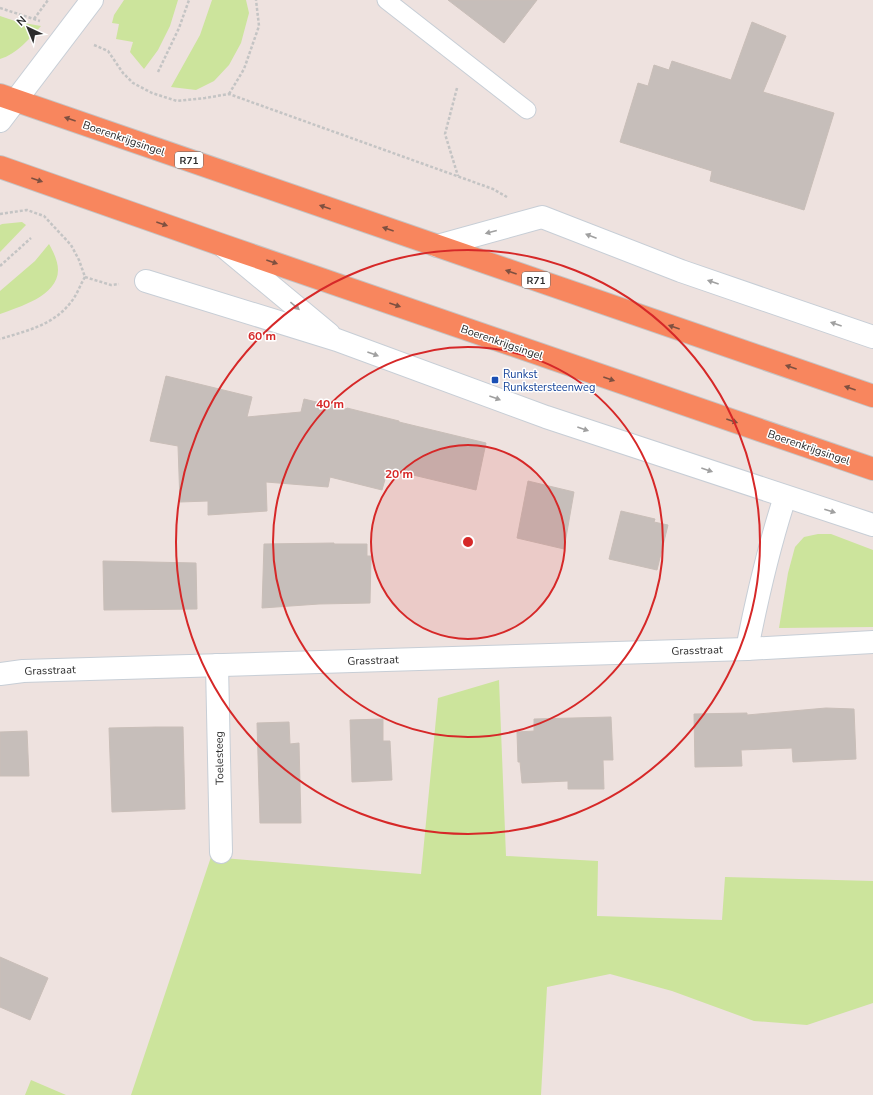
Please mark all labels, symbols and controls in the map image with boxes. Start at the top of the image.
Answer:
north arrow [8,8,48,48]
text: N [13,13,30,29]
one-way arrow [63,116,75,122]
street label: Boerenkrijgsingel [81,117,168,160]
road number: R71 [175,152,203,168]
one-way arrow [31,177,43,183]
one-way arrow [319,204,331,210]
one-way arrow [157,221,169,227]
one-way arrow [382,226,394,232]
one-way arrow [485,229,497,235]
one-way arrow [585,233,597,239]
one-way arrow [267,260,279,266]
one-way arrow [505,268,517,274]
road number: R71 [522,272,550,288]
one-way arrow [707,278,719,284]
one-way arrow [290,301,301,310]
one-way arrow [390,302,402,308]
street label: Boerenkrijgsingel [459,321,546,364]
one-way arrow [830,321,842,327]
one-way arrow [668,324,680,330]
text: 60 m [248,328,276,344]
one-way arrow [368,351,380,357]
one-way arrow [784,364,796,370]
place label: Runkst Runkstersteenweg [503,367,595,395]
marker: Runkst Runkstersteenweg [490,375,500,385]
one-way arrow [604,376,616,382]
one-way arrow [844,385,856,391]
text: 40 m [316,396,344,412]
one-way arrow [490,396,502,402]
one-way arrow [726,418,738,424]
one-way arrow [578,426,590,432]
street label: Boerenkrijgsingel [766,426,853,469]
text: 20 m [385,466,413,482]
one-way arrow [701,468,713,474]
one-way arrow [824,509,836,515]
centre of rings [461,535,475,549]
street label: Grasstraat [671,642,723,659]
street label: Grasstraat [347,652,399,669]
street label: Grasstraat [24,662,76,679]
street label: Toelesteeg [212,731,227,785]

